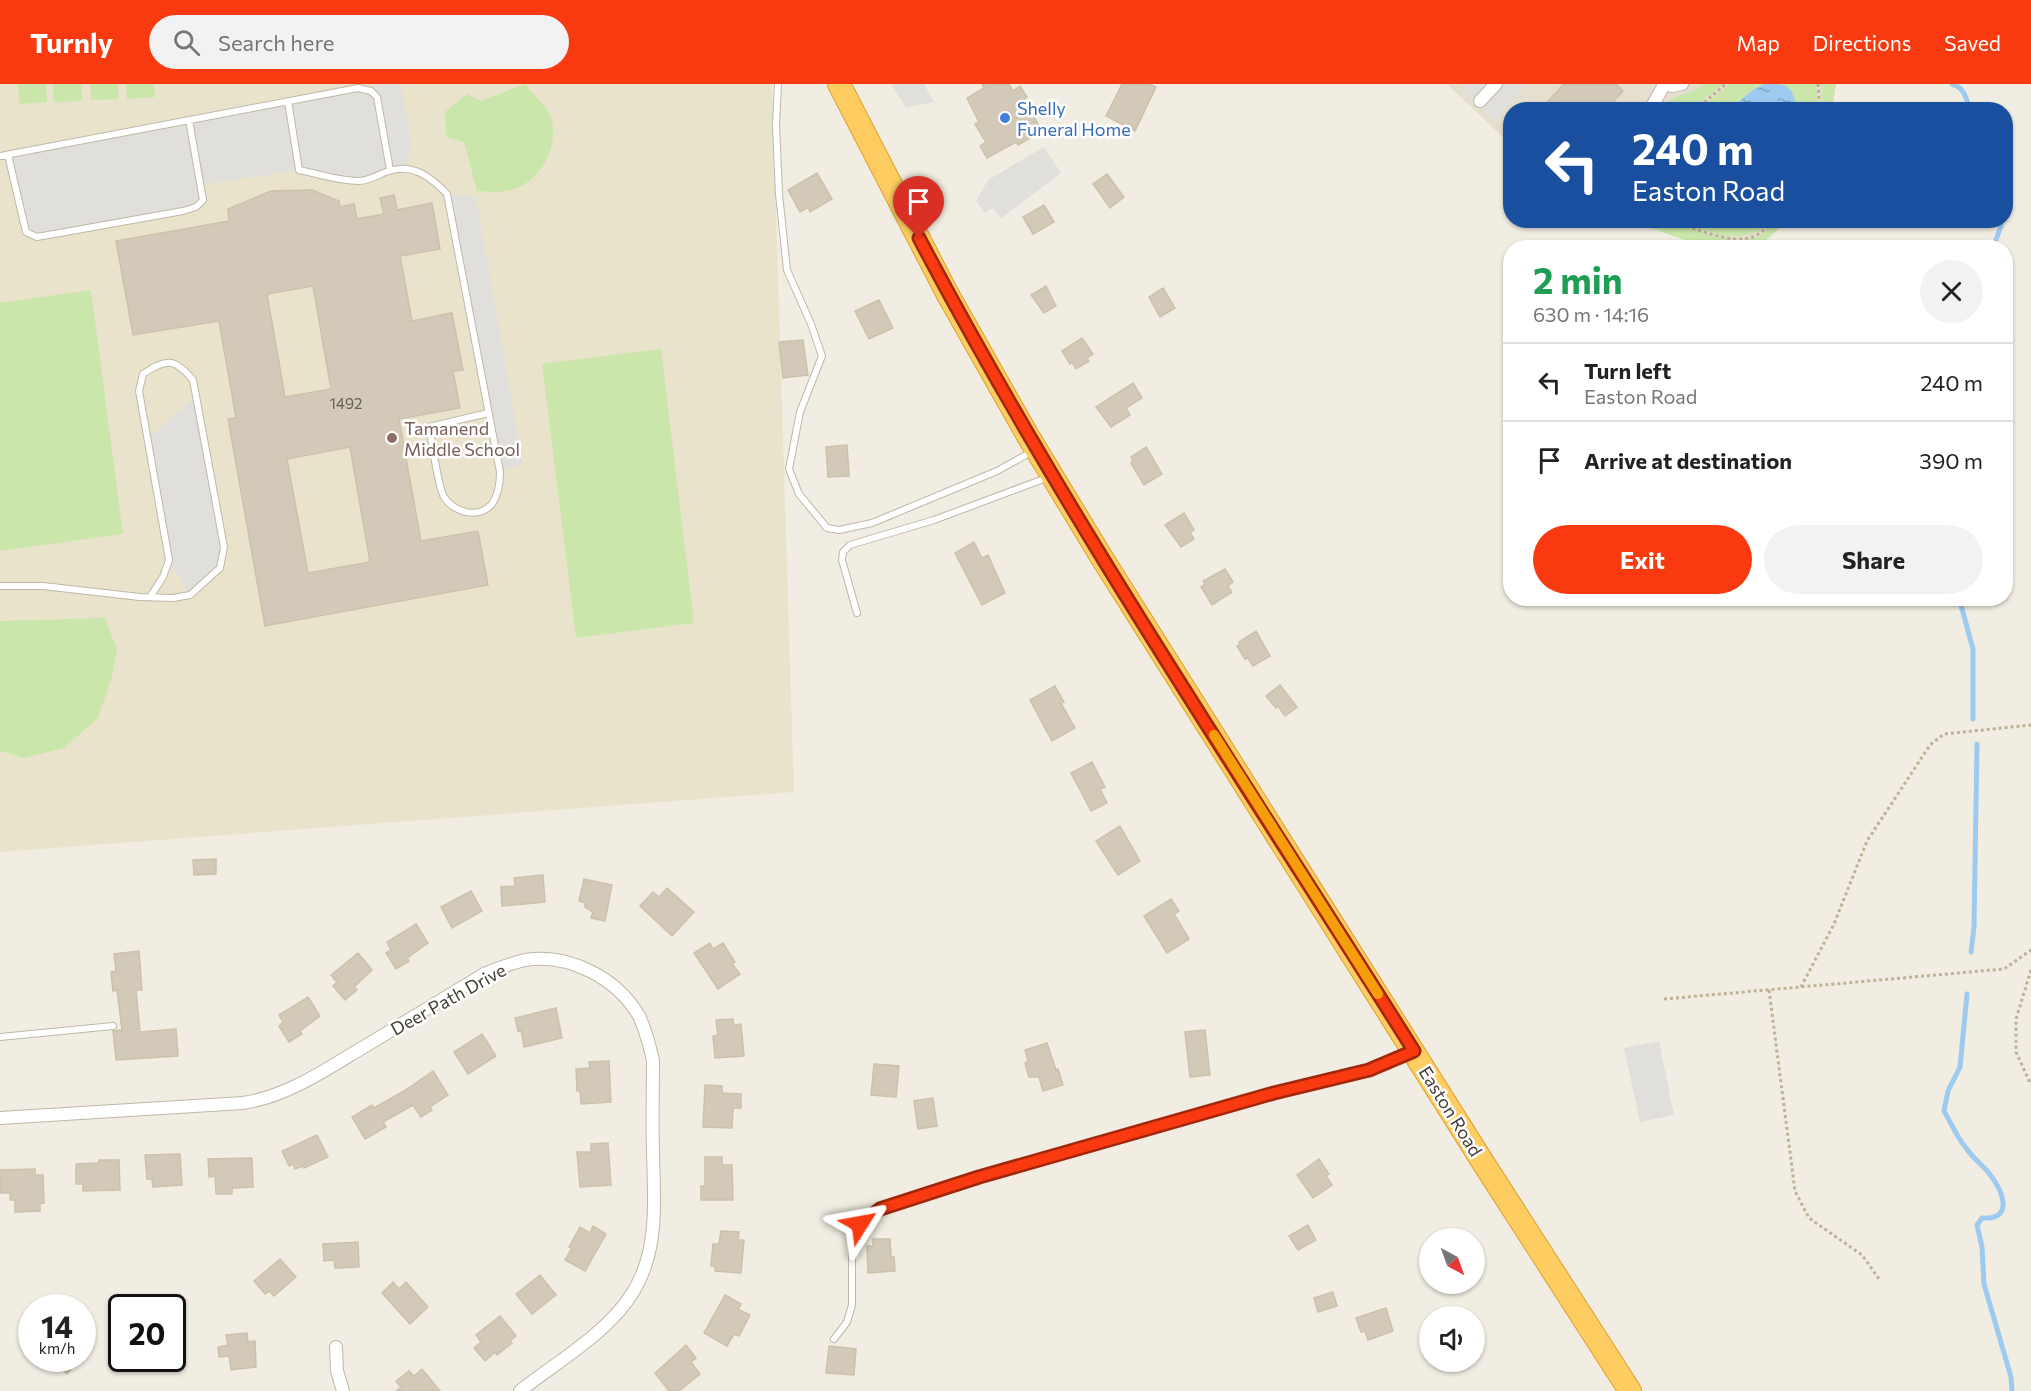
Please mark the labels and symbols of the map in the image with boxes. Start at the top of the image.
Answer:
place label: Shelly Funeral Home [1017,97,1131,140]
marker: Shelly Funeral Home [998,111,1012,125]
pin [893,176,944,238]
house number: 1492 [330,394,362,412]
place label: Tamanend Middle School [404,417,520,460]
marker: Tamanend Middle School [385,431,399,445]
street label: Deer Path Drive [387,958,509,1040]
street label: Easton Road [1415,1062,1487,1160]
position arrow [828,1192,892,1256]
north arrow [1419,1228,1485,1294]
speed limit sign: 20 [108,1294,186,1372]

